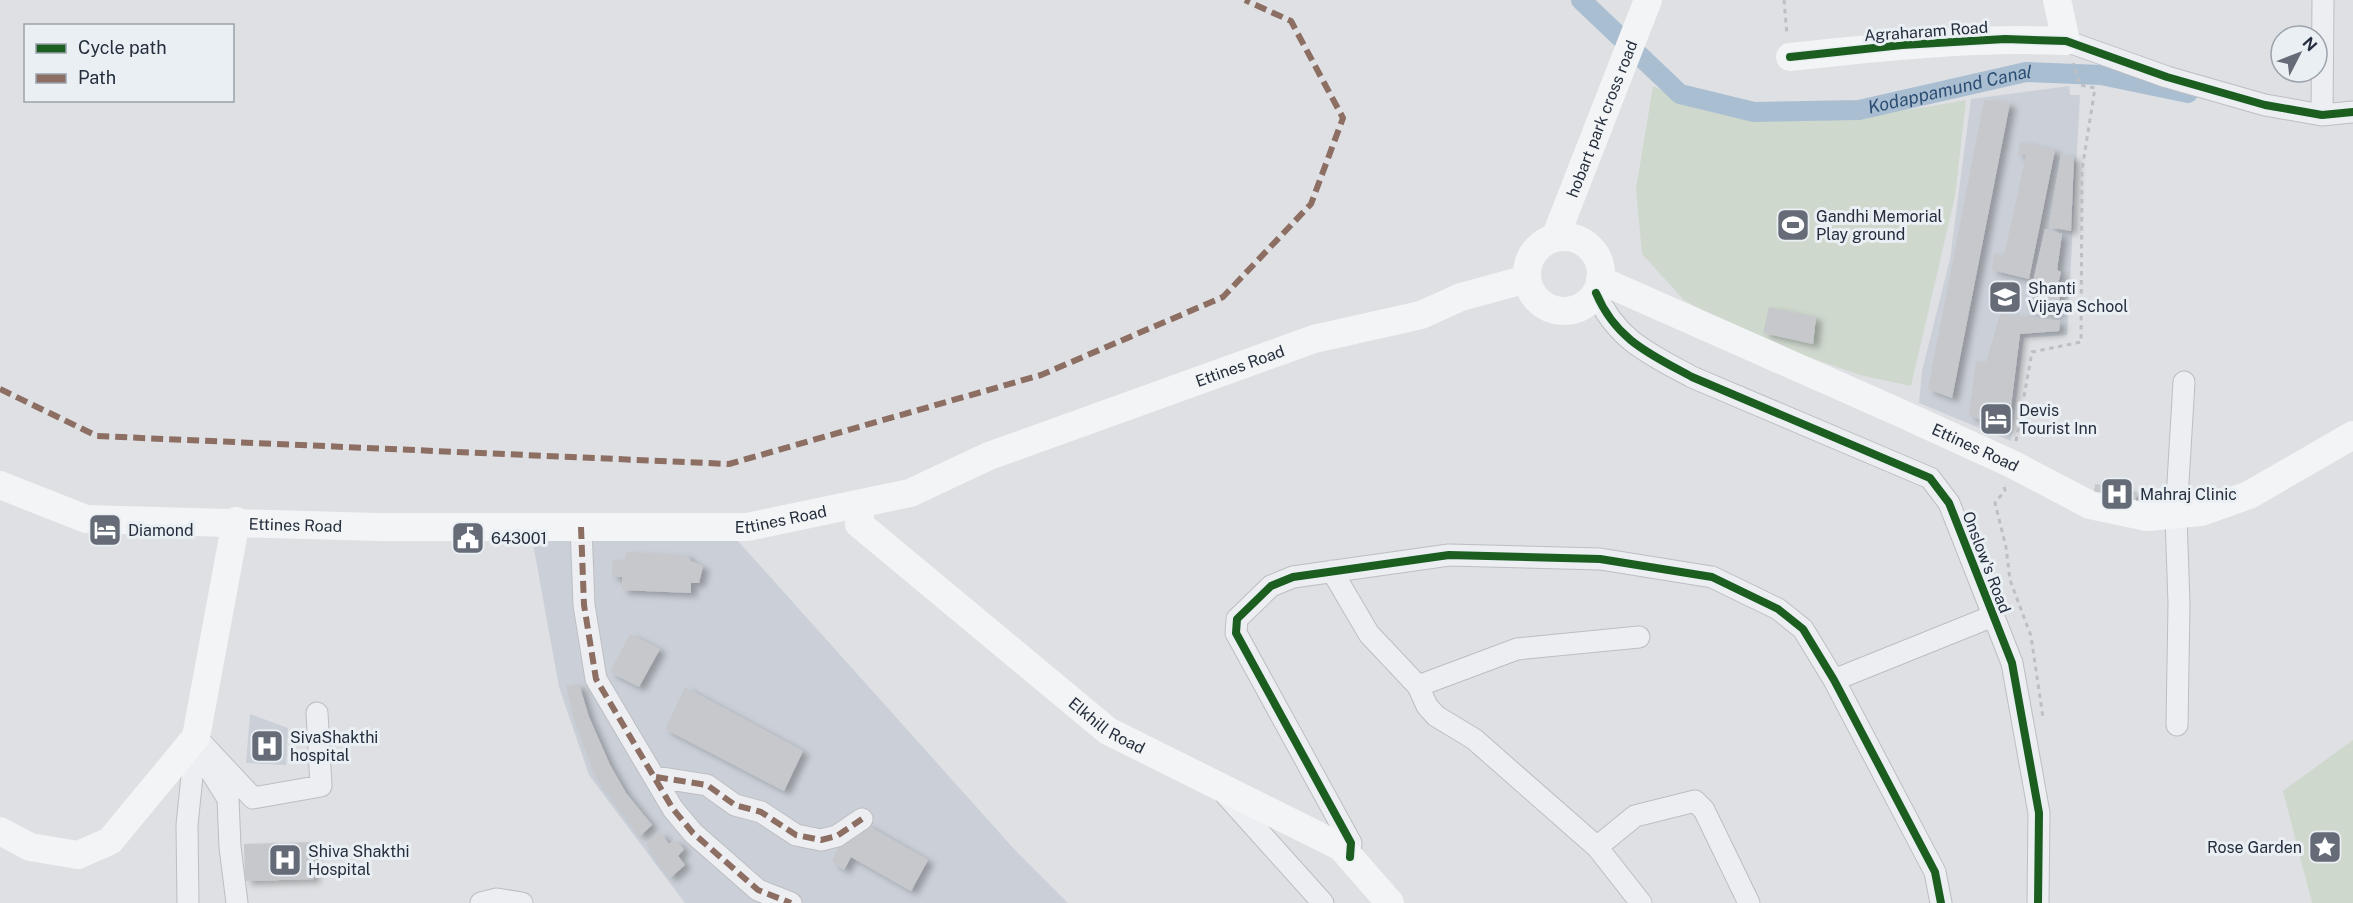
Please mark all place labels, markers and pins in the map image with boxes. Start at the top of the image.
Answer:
sports icon: Gandhi Memorial Play ground [1775,207,1811,243]
place label: Gandhi Memorial Play ground [1816,207,1943,244]
school or university icon: Shanti Vijaya School [1987,279,2023,315]
place label: Shanti Vijaya School [2028,279,2128,316]
hotel icon: Devis Tourist Inn [1978,401,2014,437]
place label: Devis Tourist Inn [2019,401,2097,438]
hospital icon: Mahraj Clinic [2099,476,2135,512]
place label: Mahraj Clinic [2140,485,2237,504]
hotel icon: Diamond [87,512,123,548]
public building icon: 643001 [450,520,486,556]
place label: Diamond [128,521,194,540]
place label: 643001 [491,529,547,548]
hospital icon: SivaShakthi hospital [249,728,285,764]
place label: SivaShakthi hospital [290,728,378,765]
place icon: Rose Garden [2307,829,2343,865]
place label: Rose Garden [2207,838,2302,857]
hospital icon: Shiva Shakthi Hospital [267,842,303,878]
place label: Shiva Shakthi Hospital [308,842,409,879]

